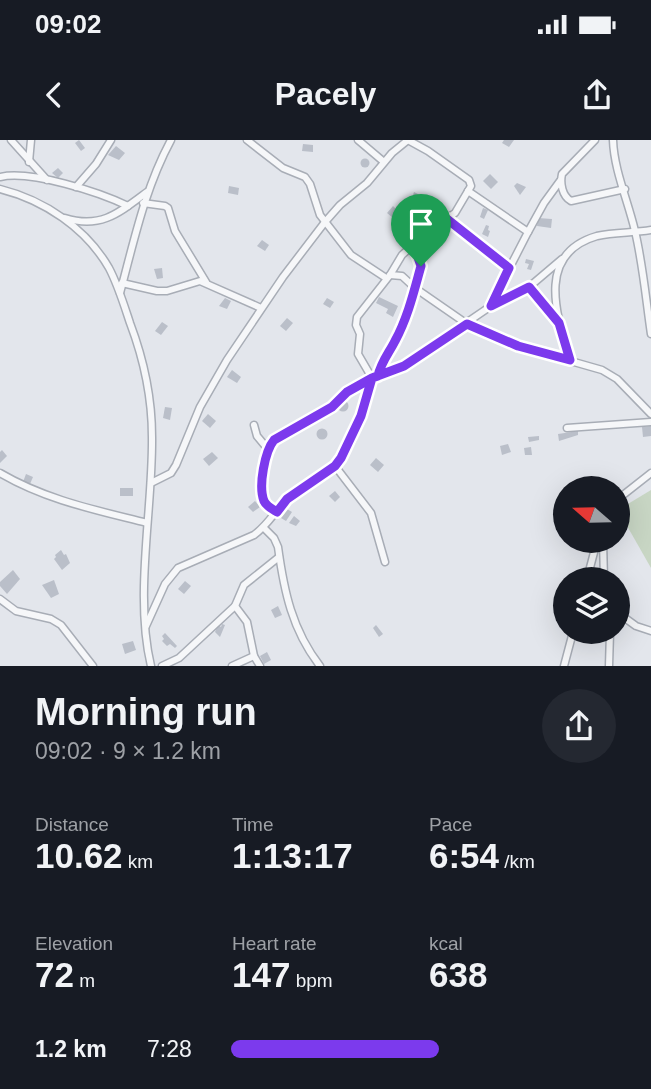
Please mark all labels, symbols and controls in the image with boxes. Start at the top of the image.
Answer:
text: 09:02 [35,9,102,39]
icon: back [35,76,73,114]
text: Pacely [275,76,376,112]
icon: share [578,76,616,114]
pin [391,194,451,266]
icon: arrive [402,205,440,243]
north arrow [553,476,630,553]
map controls [553,476,630,644]
button: layers [553,567,630,644]
button: share [542,689,616,763]
text: Morning run [35,691,257,733]
text: 09:02 · 9 × 1.2 km [35,738,221,764]
text: Distance [35,814,109,835]
text: Time [232,814,274,835]
text: Pace [429,814,472,835]
text: 10.62 [35,836,123,875]
text: 1:13:17 [232,836,353,875]
text: 6:54 [429,836,499,875]
text: km [123,851,153,872]
text: /km [499,851,535,872]
text: Elevation [35,933,113,954]
text: Heart rate [232,933,316,954]
text: kcal [429,933,463,954]
text: 72 [35,955,74,994]
text: 147 [232,955,290,994]
text: 638 [429,955,487,994]
text: m [74,970,95,991]
text: bpm [290,970,333,991]
text: 1.2 km [35,1036,107,1062]
text: 7:28 [147,1036,192,1062]

